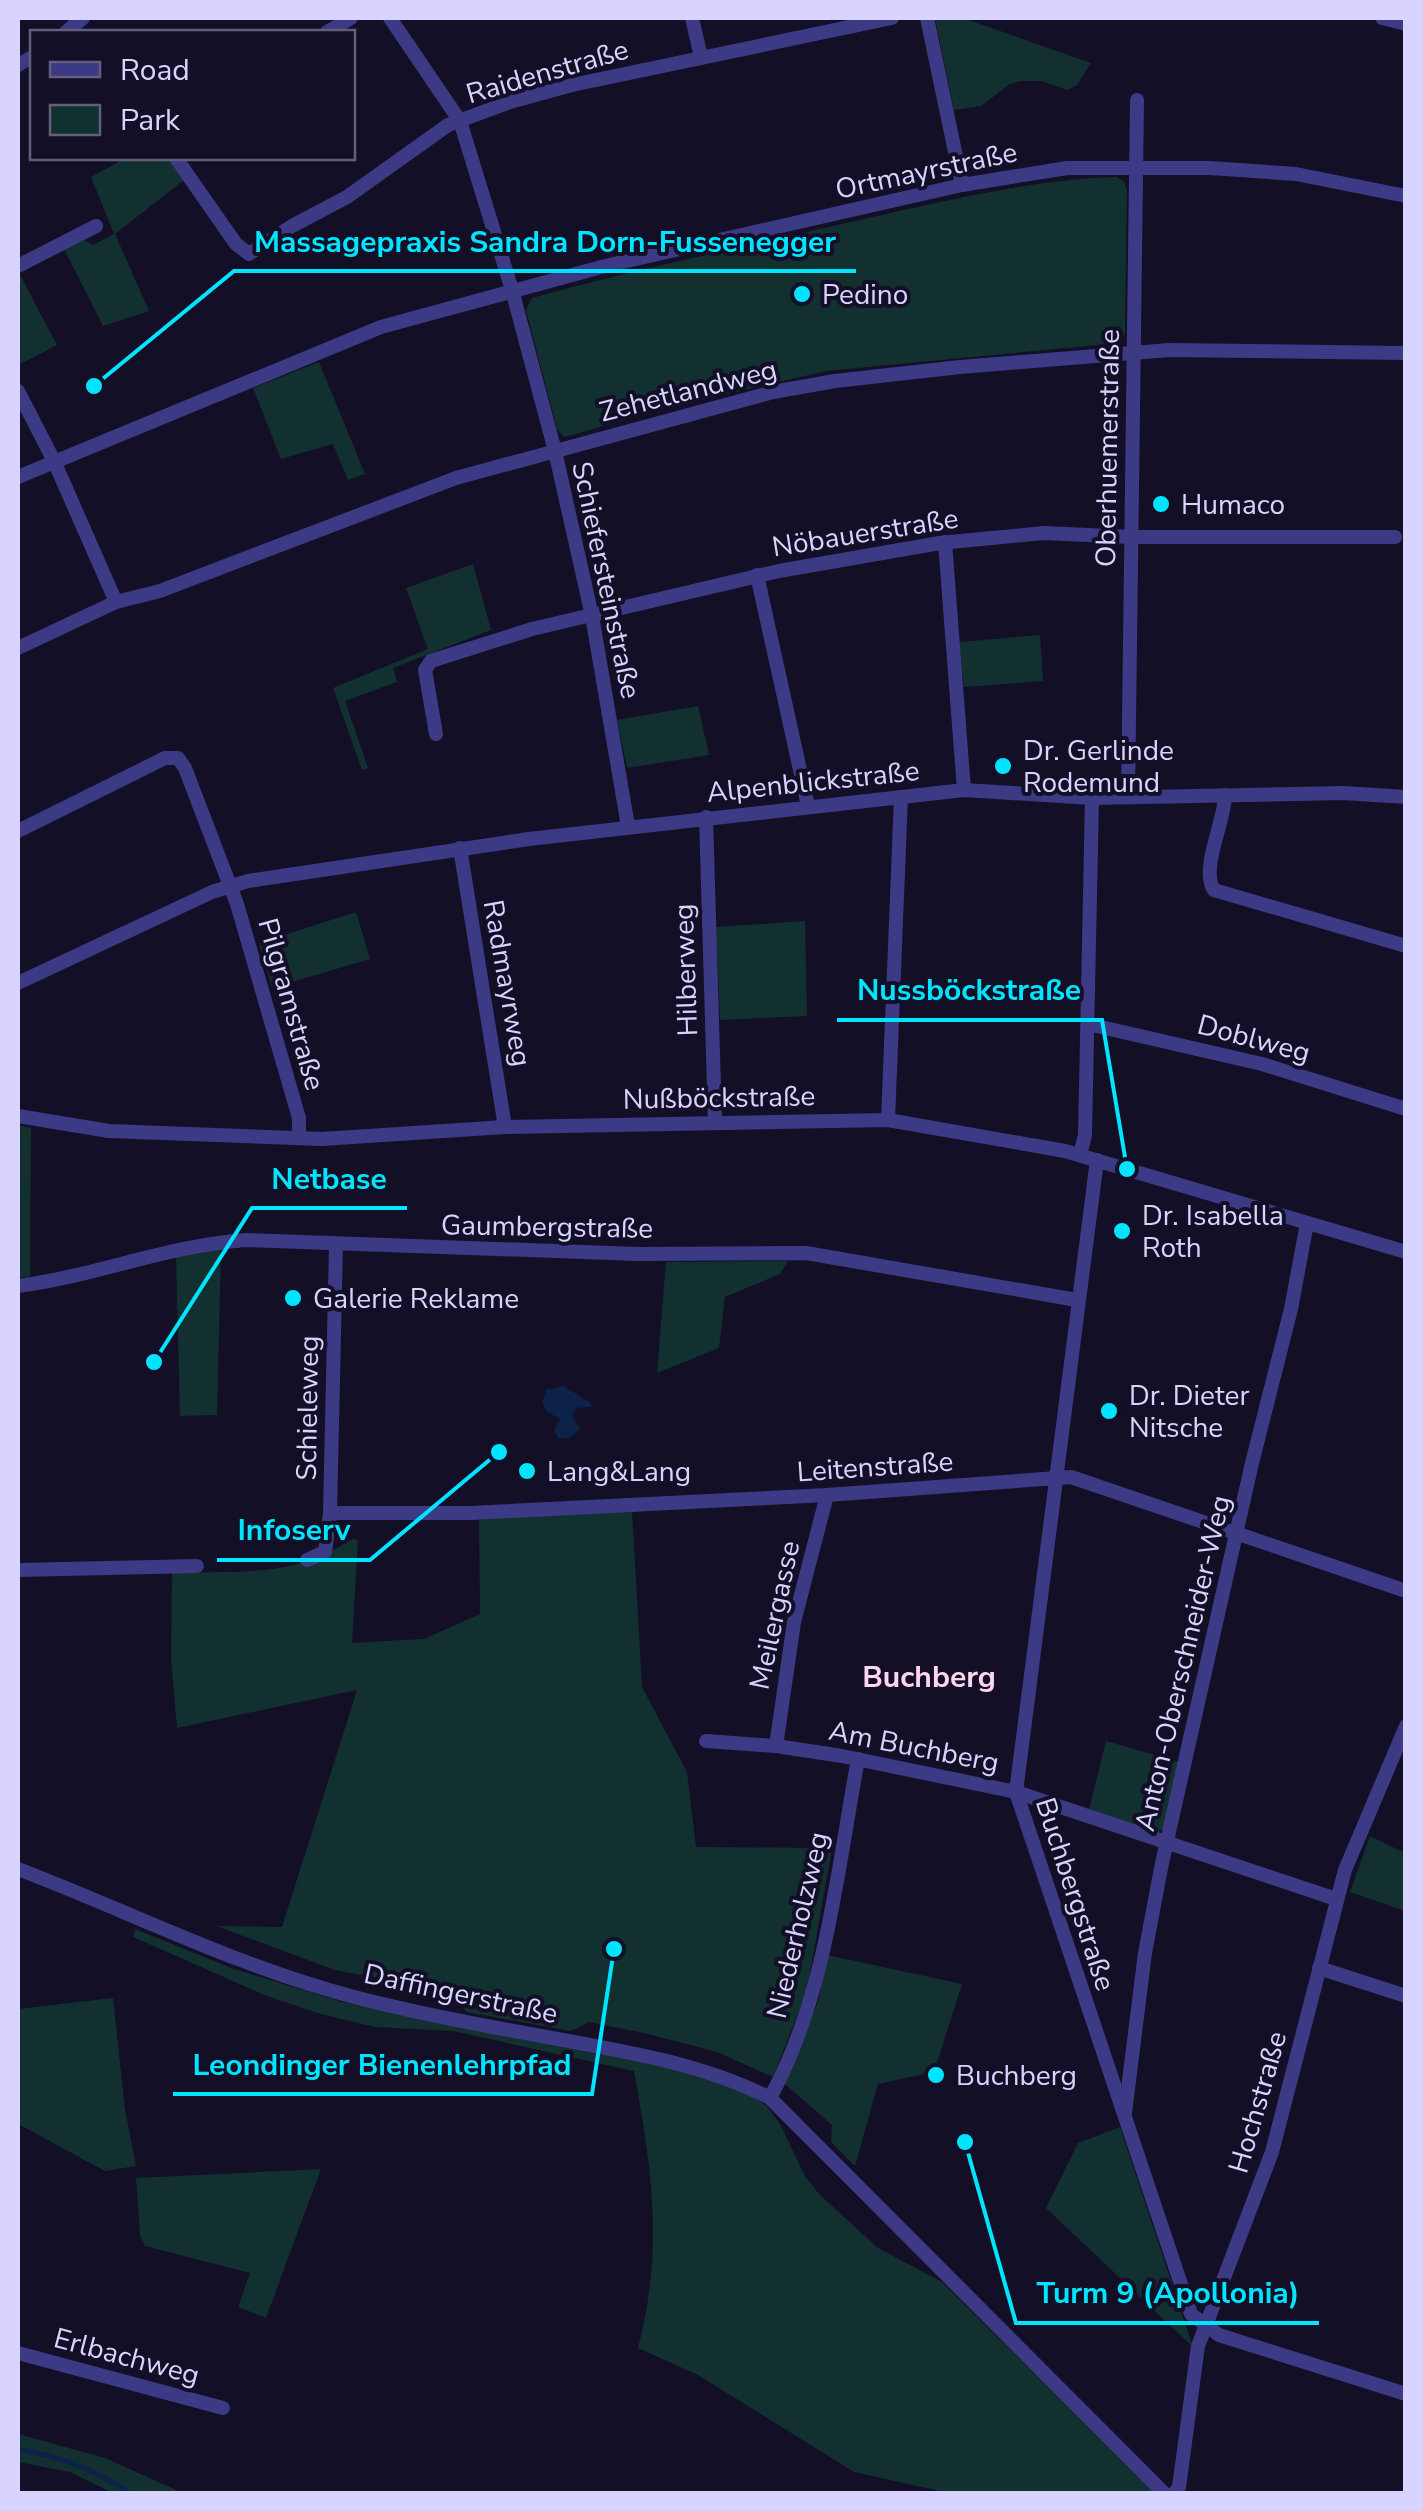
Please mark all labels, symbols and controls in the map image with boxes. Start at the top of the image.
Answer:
legend [30,30,355,160]
street label: Raidenstraße [462,31,633,113]
text: Road [120,50,190,91]
text: Park [120,100,181,141]
street label: Ortmayrstraße [832,133,1021,209]
callout: Massagepraxis Sandra Dorn-Fussenegger [234,211,856,271]
text: Massagepraxis Sandra Dorn-Fussenegger [254,222,836,263]
place label: Pedino [822,276,908,314]
marker: Pedino [791,283,813,305]
street label: Oberhuemerstraße [1087,329,1129,567]
street label: Zehetlandweg [596,351,781,431]
street label: Schiefersteinstraße [562,458,650,702]
place label: Humaco [1181,486,1285,524]
marker: Humaco [1150,493,1172,515]
street label: Nöbauerstraße [769,500,961,566]
place label: Dr. Gerlinde Rodemund [1023,732,1174,802]
street label: Alpenblickstraße [705,752,921,812]
marker: Dr. Gerlinde Rodemund [992,755,1014,777]
street label: Radmayrweg [474,897,540,1069]
street label: Hilberweg [665,903,707,1037]
street label: Pilgramstraße [248,914,334,1095]
callout: Nussböckstraße [837,960,1102,1020]
text: Nussböckstraße [857,970,1081,1011]
street label: Doblweg [1193,1006,1314,1072]
street label: Nußböckstraße [623,1077,815,1119]
callout: Netbase [252,1148,407,1208]
text: Netbase [271,1159,387,1200]
place label: Dr. Isabella Roth [1142,1197,1284,1267]
street label: Gaumbergstraße [441,1206,653,1248]
marker: Dr. Isabella Roth [1111,1220,1133,1242]
place label: Galerie Reklame [313,1280,519,1318]
marker: Galerie Reklame [282,1287,304,1309]
street label: Schieleweg [288,1335,328,1481]
place label: Dr. Dieter Nitsche [1129,1377,1250,1447]
marker: Dr. Dieter Nitsche [1098,1400,1120,1422]
street label: Leitenstraße [795,1443,955,1491]
place label: Lang&Lang [547,1453,691,1491]
marker: Lang&Lang [516,1460,538,1482]
street label: Anton-Oberschneider-Weg [1126,1492,1240,1835]
callout: Infoserv [217,1500,370,1560]
text: Infoserv [237,1510,351,1551]
street label: Meilergasse [741,1537,809,1693]
district label: Buchberg [862,1657,996,1698]
street label: Am Buchberg [825,1712,1002,1782]
street label: Buchbergstraße [1026,1793,1124,1996]
street label: Niederholzweg [758,1828,838,2022]
street label: Daffingerstraße [360,1955,561,2033]
street label: Hochstraße [1220,2027,1296,2178]
callout: Leondinger Bienenlehrpfad [173,2034,592,2094]
text: Leondinger Bienenlehrpfad [192,2045,572,2086]
place label: Buchberg [956,2057,1077,2095]
marker: Buchberg [925,2064,947,2086]
callout: Turm 9 (Apollonia) [1016,2263,1319,2323]
text: Turm 9 (Apollonia) [1037,2273,1299,2314]
street label: Erlbachweg [50,2319,204,2395]

